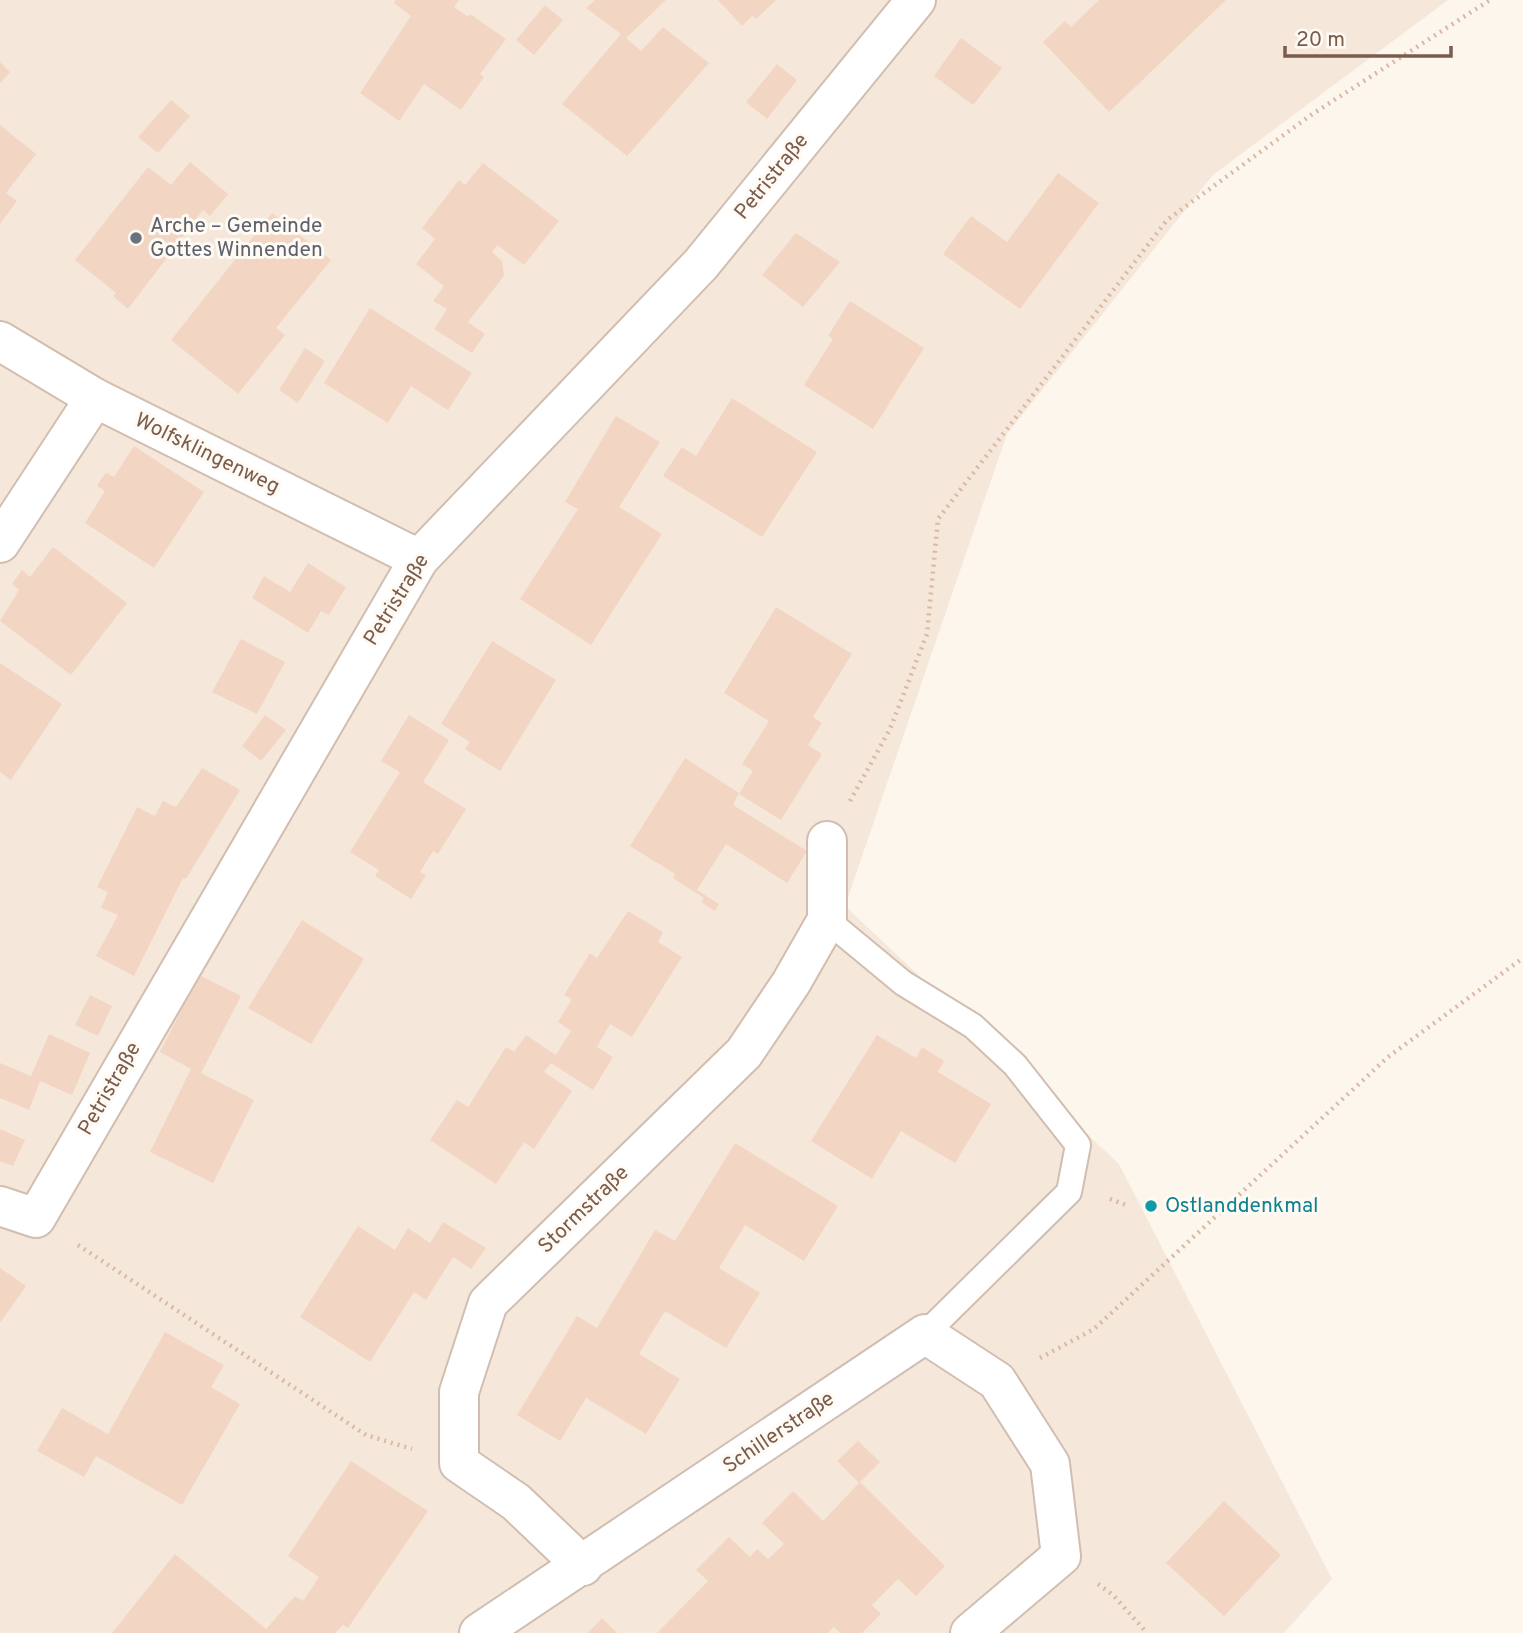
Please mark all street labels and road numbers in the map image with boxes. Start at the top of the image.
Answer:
street label: Petristraße [729,128,815,226]
street label: Wolfsklingenweg [130,407,284,501]
street label: Petristraße [358,549,436,651]
street label: Petristraße [72,1038,148,1140]
street label: Stormstraße [533,1160,635,1260]
street label: Schillerstraße [718,1386,840,1480]

